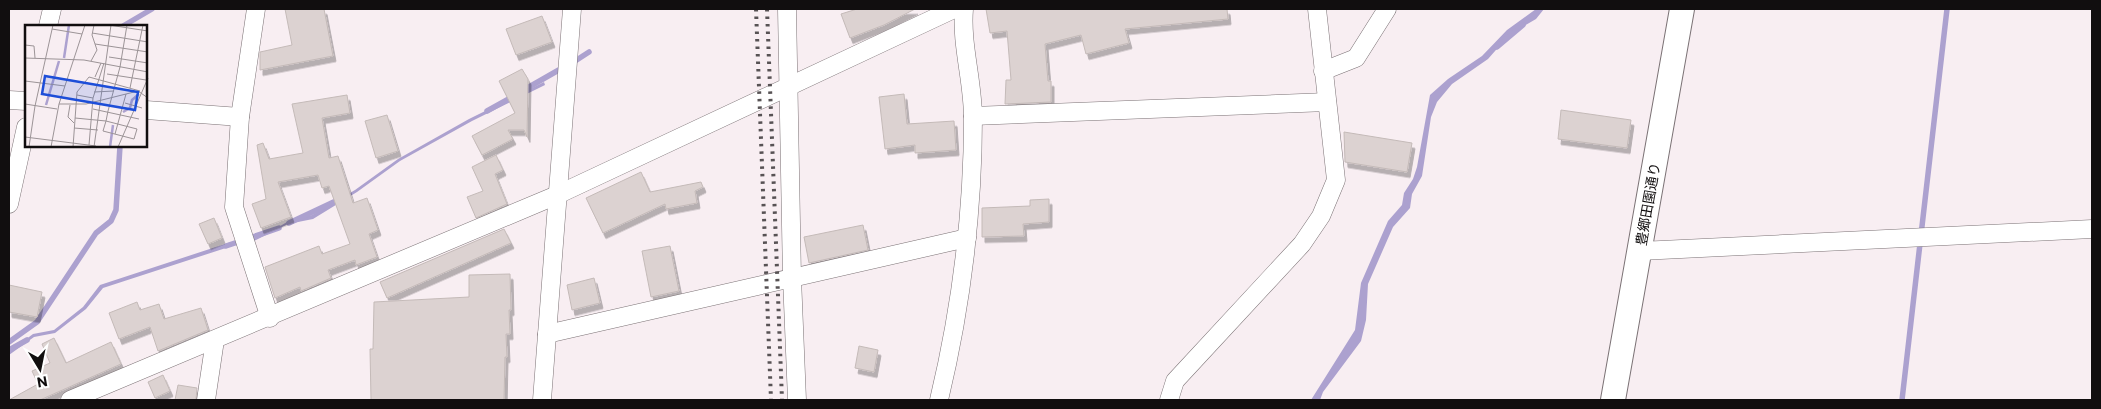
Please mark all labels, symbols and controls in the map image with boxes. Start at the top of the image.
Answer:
inset map [25,25,148,148]
street label: 豊郷田園通り [1632,161,1663,247]
north arrow [15,344,65,394]
text: N [36,373,49,392]

